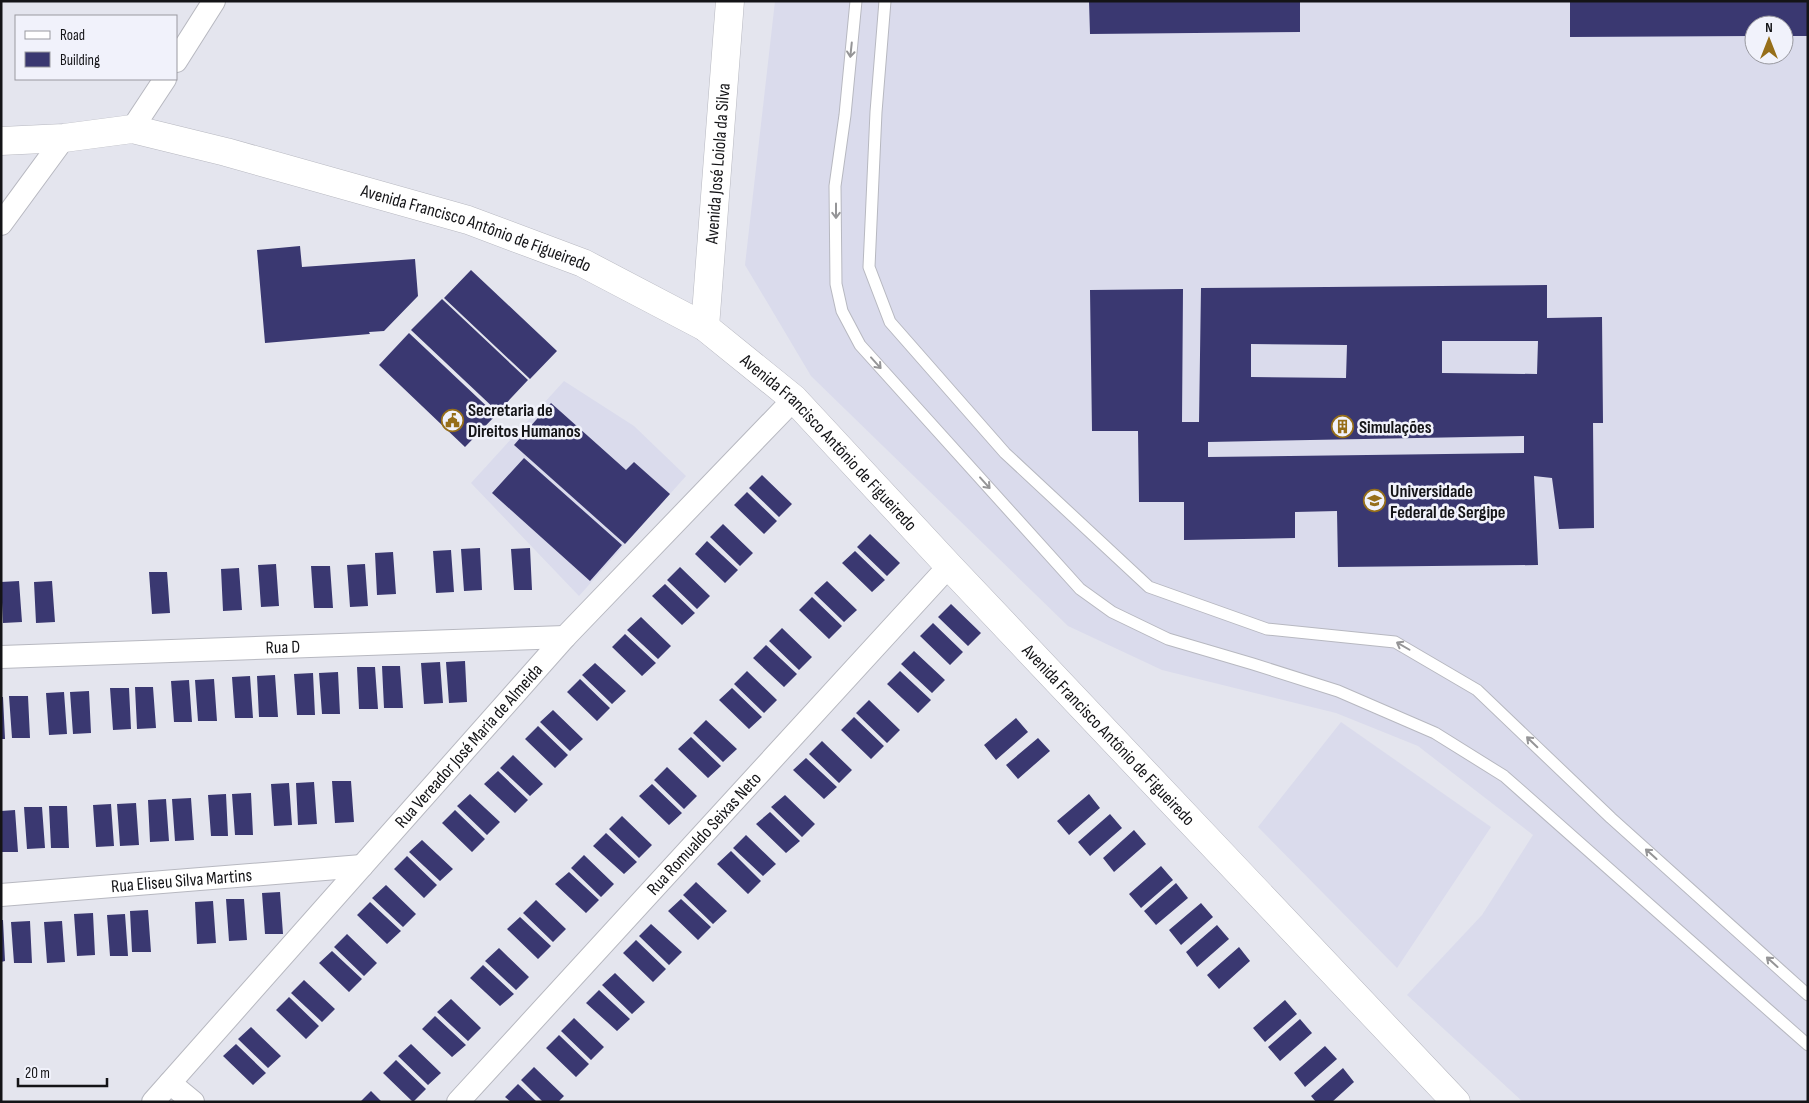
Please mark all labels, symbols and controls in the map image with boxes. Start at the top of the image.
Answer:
legend [15,15,178,80]
north arrow [1744,15,1794,65]
text: N [1765,19,1773,36]
text: Road [60,26,85,45]
one-way arrow [846,41,856,57]
text: Building [60,51,100,70]
street label: Avenida José Loiola da Silva [701,82,735,246]
street label: Avenida Francisco Antônio de Figueiredo [358,180,595,277]
one-way arrow [831,203,841,219]
street label: Avenida Francisco Antônio de Figueiredo [735,349,921,535]
one-way arrow [870,356,882,369]
place label: Secretaria de Direitos Humanos [468,400,581,442]
public building icon: Secretaria de Direitos Humanos [440,408,464,432]
building icon: Simulações [1331,415,1355,439]
place label: Simulações [1359,417,1432,438]
one-way arrow [979,477,990,490]
place label: Universidade Federal de Sergipe [1390,481,1506,523]
school or university icon: Universidade Federal de Sergipe [1362,489,1386,513]
street label: Rua D [265,636,300,659]
street label: Avenida Francisco Antônio de Figueiredo [1017,639,1199,830]
one-way arrow [1396,641,1410,651]
street label: Rua Vereador José Maria de Almeida [391,660,547,832]
one-way arrow [1526,736,1539,748]
street label: Rua Romualdo Seixas Neto [643,768,766,900]
one-way arrow [1644,848,1657,859]
street label: Rua Eliseu Silva Martins [110,865,253,897]
one-way arrow [1765,956,1778,968]
scale bar [18,1056,106,1088]
text: 20 m [25,1064,50,1083]

